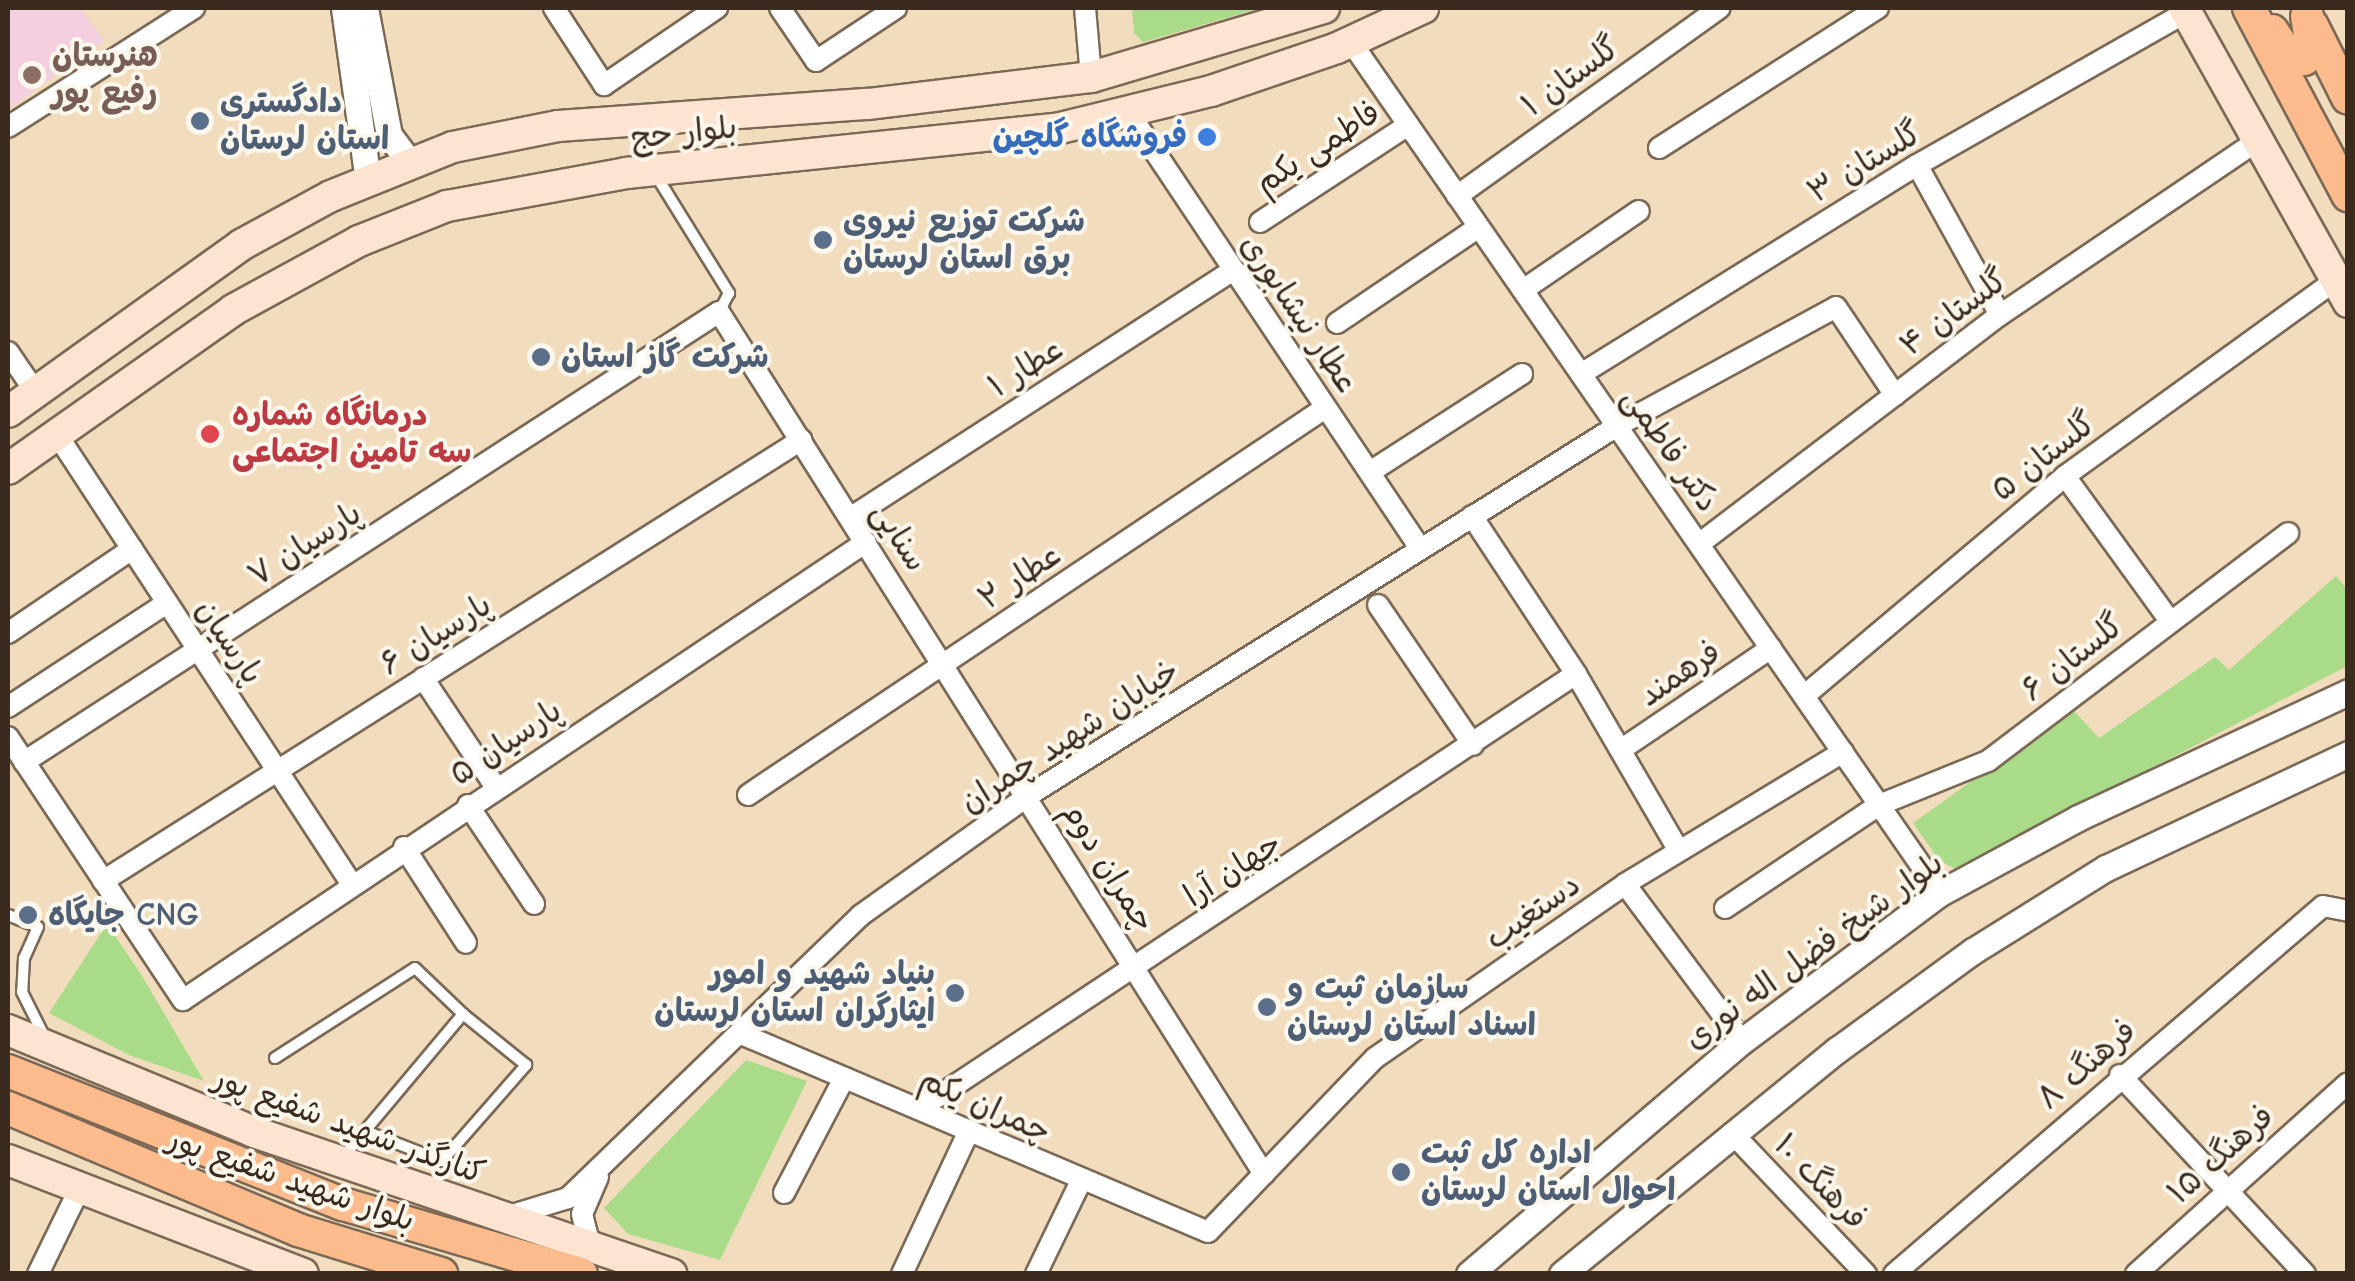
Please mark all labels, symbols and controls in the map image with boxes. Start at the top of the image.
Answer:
street label: گلستان ۱ [1514,29,1628,125]
place label: هنرستان رفیع پور [52,38,158,113]
marker: هنرستان رفیع پور [21,64,43,86]
place label: دادگستری استان لرستان [220,84,389,159]
street label: فاطمی یکم [1248,93,1388,203]
street label: بلوار حج [629,108,739,158]
marker: دادگستری استان لرستان [189,110,211,132]
street label: گلستان ۳ [1801,114,1929,212]
place label: فروشگاه گلچین [993,118,1187,156]
marker: فروشگاه گلچین [1196,126,1218,148]
place label: شرکت توزیع نیروی برق استان لرستان [843,203,1085,278]
street label: عطار نیشابوری [1232,227,1366,401]
marker: شرکت توزیع نیروی برق استان لرستان [812,229,834,251]
street label: گلستان ۴ [1892,261,2016,365]
street label: عطار ۱ [981,330,1071,406]
place label: شرکت گاز استان [561,338,769,376]
marker: شرکت گاز استان [530,346,552,368]
street label: دکتر فاطمی [1613,381,1727,519]
place label: درمانگاه شماره سه تامین اجتماعی [232,397,472,472]
street label: گلستان ۵ [1984,404,2104,510]
marker: درمانگاه شماره سه تامین اجتماعی [197,421,223,447]
street label: پارسیان ۷ [241,494,369,596]
street label: سنایی [863,495,935,579]
street label: عطار ۲ [971,536,1069,618]
street label: پارسیان ۶ [373,586,499,684]
street label: پارسیان [187,592,271,692]
street label: گلستان ۶ [2014,606,2132,710]
street label: فرهمند [1632,633,1728,715]
street label: خیابان شهید چمران [953,652,1187,822]
street label: پارسیان ۵ [443,692,569,794]
street label: چمران دوم [1053,795,1163,939]
street label: جهان آرا [1177,824,1289,916]
street label: بلوار شیخ فضل اله نوری [1677,844,1951,1058]
street label: دستغیب [1478,866,1588,958]
place label: جایگاه CNG [48,896,199,934]
marker: جایگاه CNG [17,904,39,926]
place label: بنیاد شهید و امور ایثارگران استان لرستان [654,956,935,1031]
place label: سازمان ثبت و اسناد استان لرستان [1287,970,1536,1045]
marker: بنیاد شهید و امور ایثارگران استان لرستان [944,982,966,1004]
marker: سازمان ثبت و اسناد استان لرستان [1256,996,1278,1018]
street label: فرهنگ ۸ [2030,1012,2144,1118]
street label: کنارگذر شهید شفیع پور [208,1059,490,1193]
street label: چمران یکم [914,1060,1056,1152]
street label: فرهنگ ۱۵ [2160,1097,2282,1213]
street label: بلوار شهید شفیع پور [162,1120,420,1240]
street label: فرهنگ ۱۰ [1765,1126,1875,1238]
place label: اداره کل ثبت احوال استان لرستان [1421,1135,1675,1210]
marker: اداره کل ثبت احوال استان لرستان [1390,1161,1412,1183]

